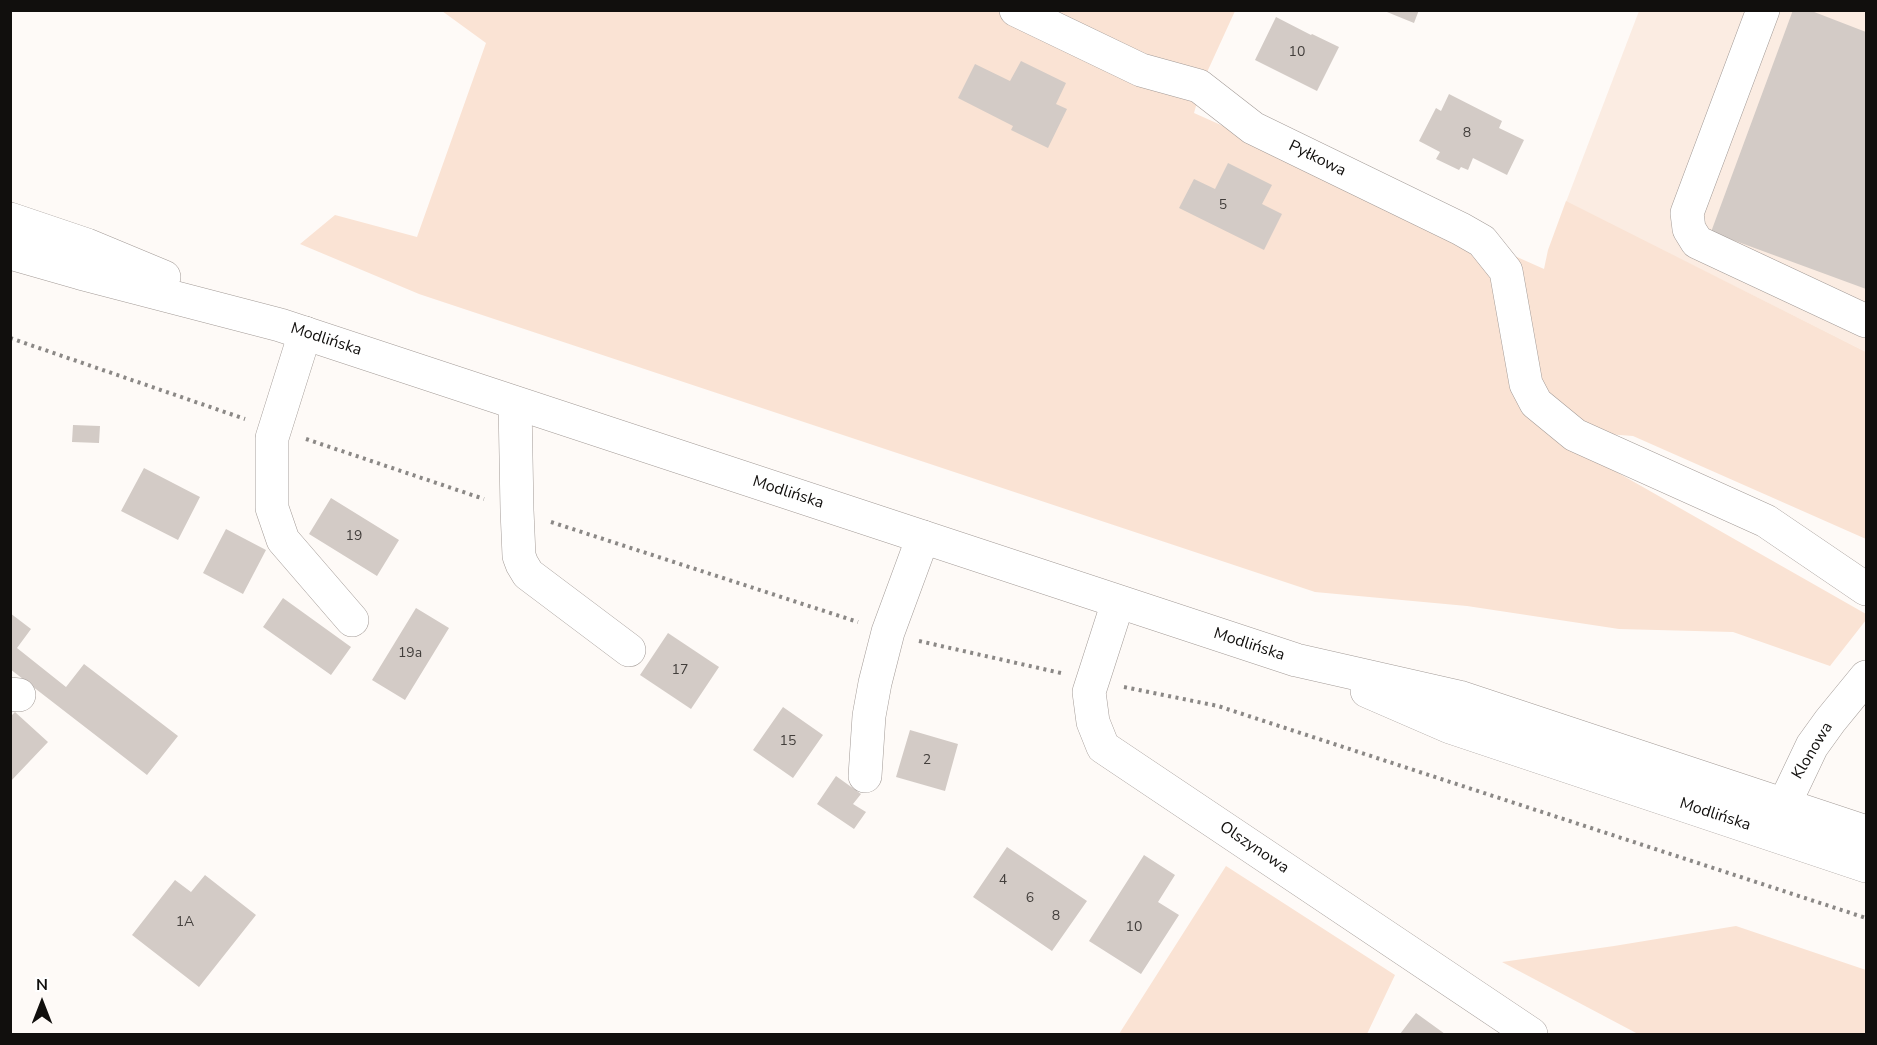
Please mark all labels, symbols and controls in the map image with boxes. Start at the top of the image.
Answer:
house number: 10 [1289,45,1305,61]
house number: 8 [1463,126,1471,142]
street label: Pyłkowa [1285,137,1349,181]
house number: 5 [1219,198,1227,214]
street label: Modlińska [288,320,364,360]
street label: Modlińska [750,473,826,513]
house number: 19 [346,529,362,545]
street label: Modlińska [1211,625,1287,665]
house number: 19a [398,646,422,662]
house number: 17 [672,663,688,679]
street label: Klonowa [1788,719,1838,783]
house number: 15 [780,734,796,750]
house number: 2 [923,753,931,769]
street label: Modlińska [1677,795,1753,835]
street label: Olszynowa [1216,818,1292,878]
house number: 4 [999,873,1007,889]
house number: 6 [1026,891,1034,907]
house number: 8 [1052,909,1060,925]
house number: 1A [176,915,194,931]
house number: 10 [1126,920,1142,936]
north arrow [12,973,72,1033]
text: N [36,974,48,996]

